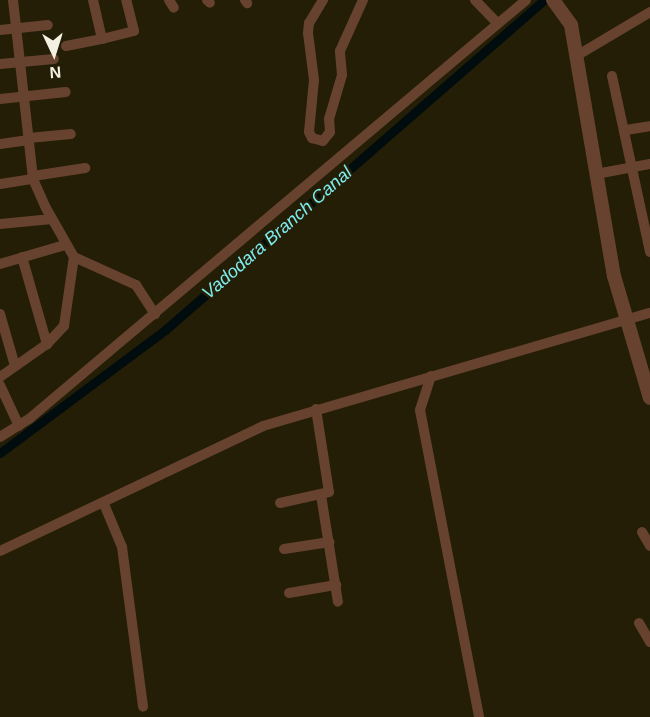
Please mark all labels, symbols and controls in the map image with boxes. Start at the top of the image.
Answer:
north arrow [24,24,84,84]
text: N [49,64,62,81]
water label: Vadodara Branch Canal [198,162,356,304]

